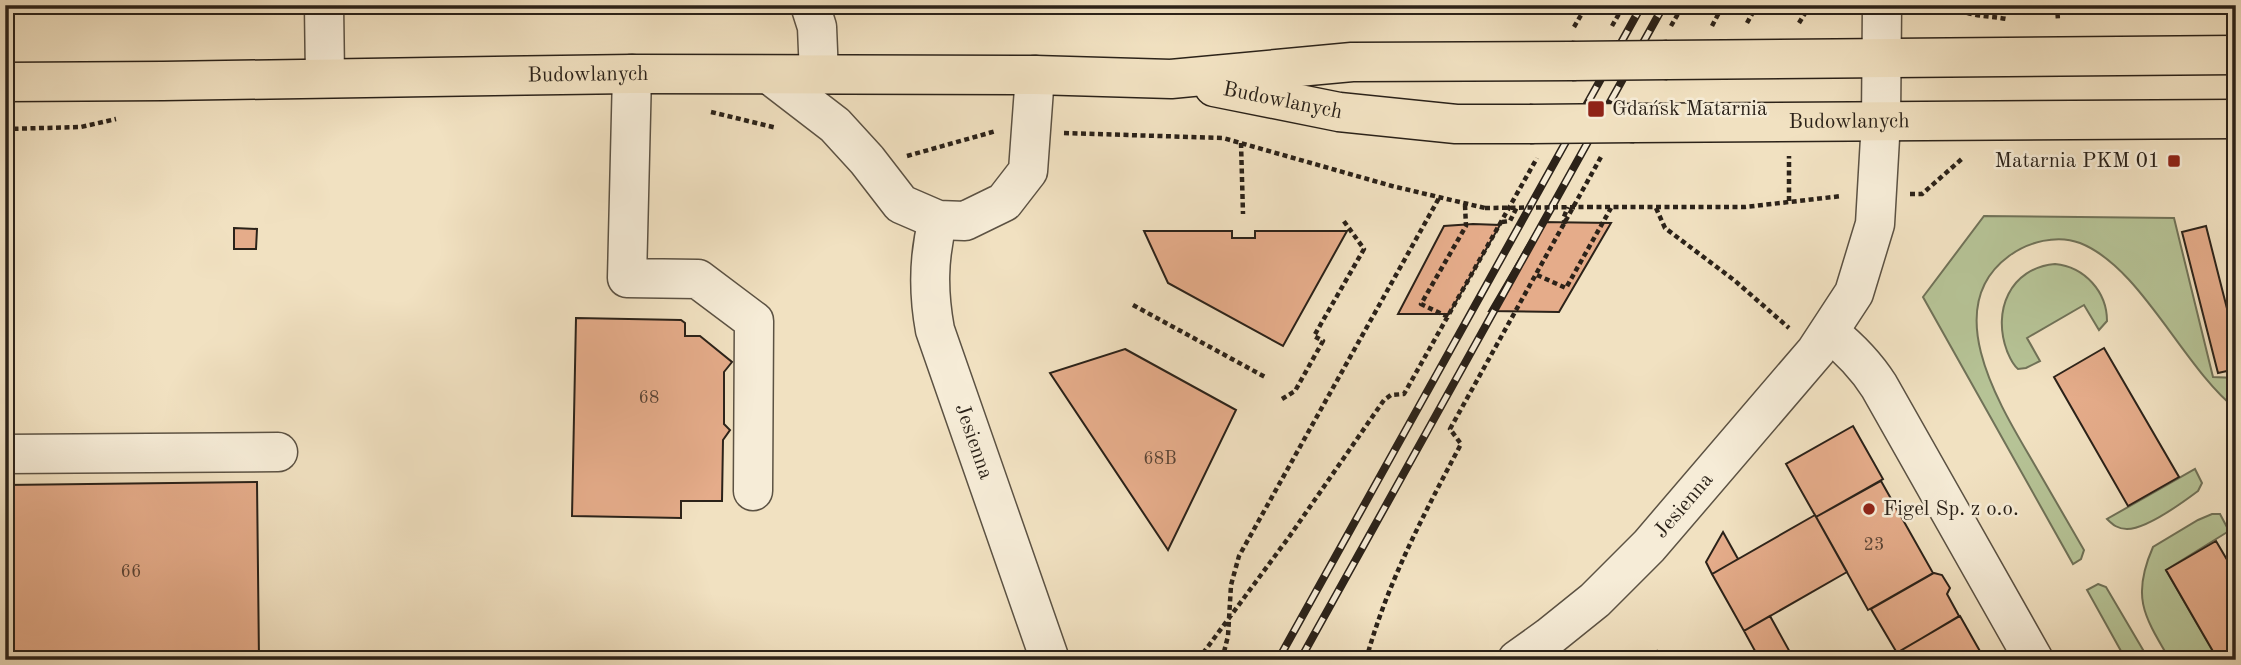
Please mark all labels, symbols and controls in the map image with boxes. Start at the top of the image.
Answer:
street label: Budowlanych [527,63,649,86]
street label: Budowlanych [1221,79,1344,123]
marker: Gdańsk Matarnia [1586,99,1606,119]
place label: Gdańsk Matarnia [1612,99,1767,120]
street label: Budowlanych [1788,111,1910,132]
place label: Matarnia PKM 01 [1994,151,2160,172]
marker: Matarnia PKM 01 [2166,153,2182,169]
house number: 68 [639,389,659,407]
street label: Jesienna [951,401,997,482]
house number: 68B [1143,450,1177,468]
street label: Jesienna [1650,469,1717,542]
place label: Figel Sp. z o.o. [1883,499,2019,520]
marker: Figel Sp. z o.o. [1861,501,1877,517]
house number: 23 [1864,536,1884,554]
house number: 66 [121,563,141,581]

